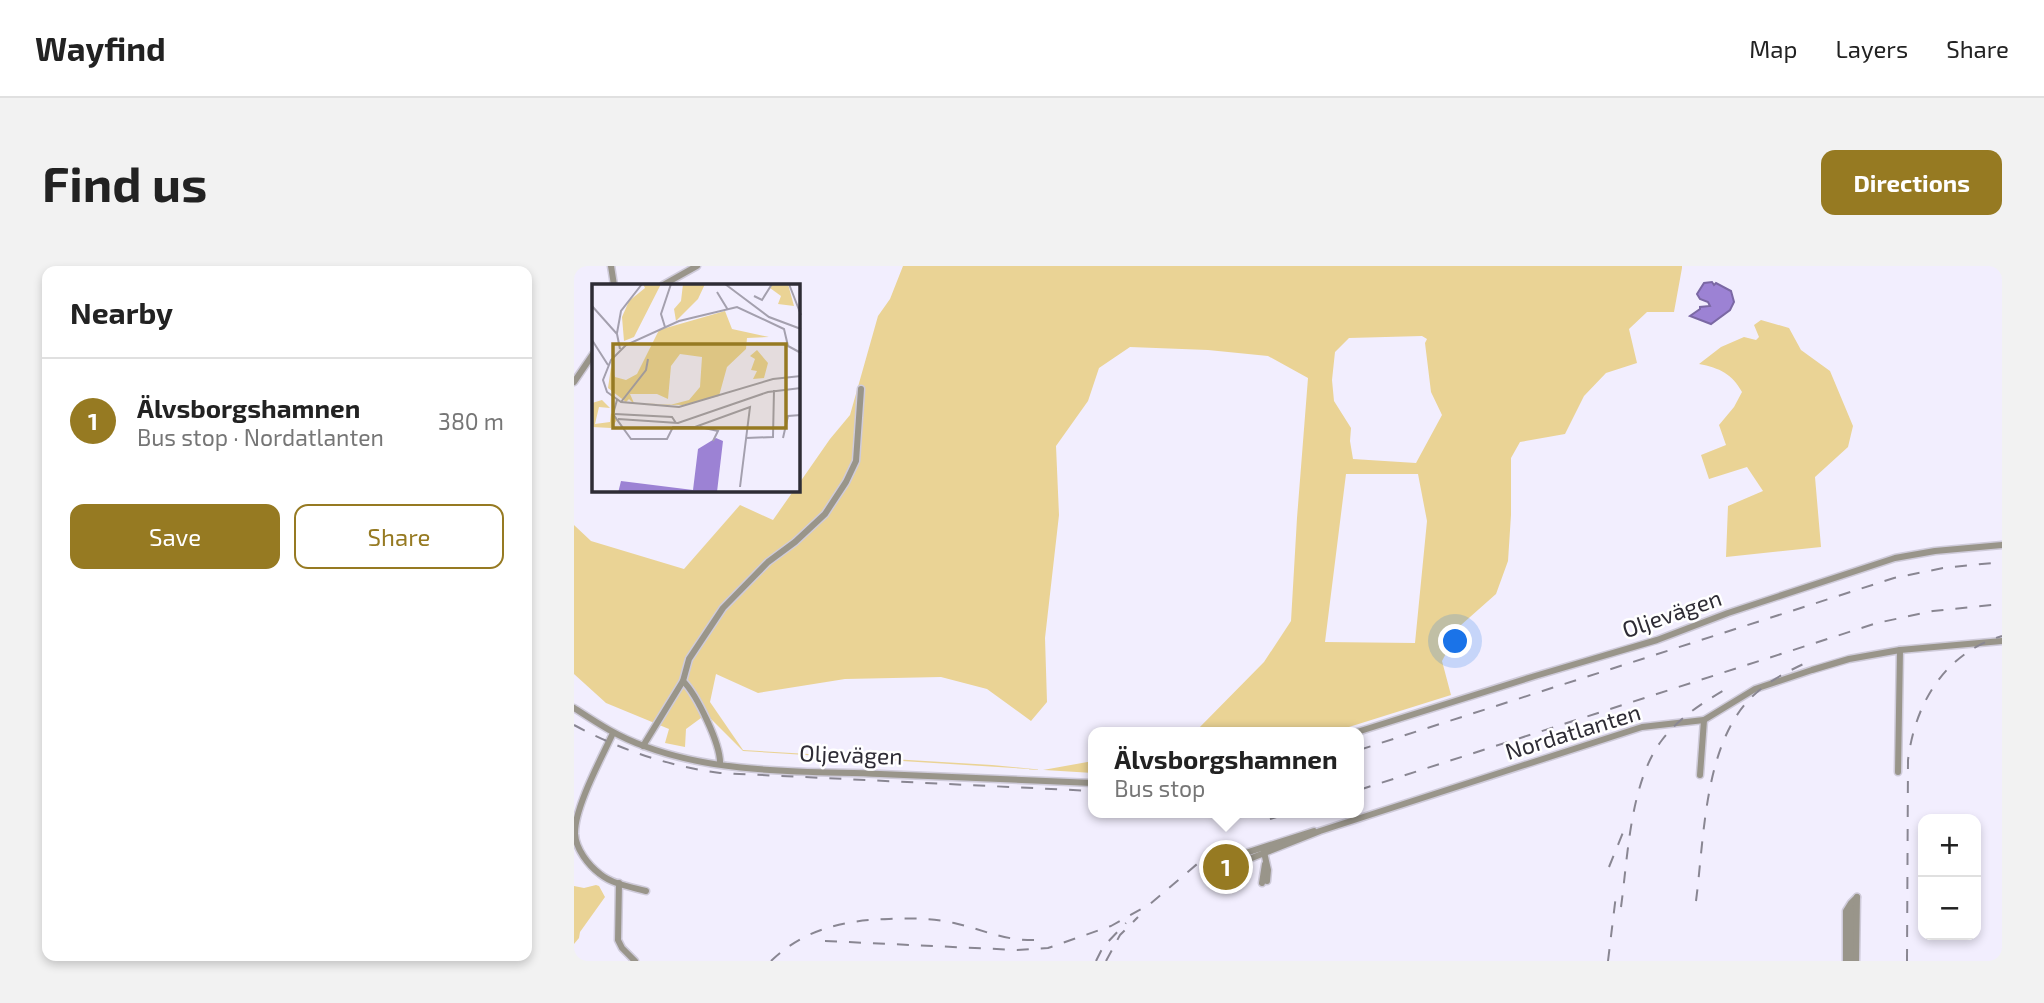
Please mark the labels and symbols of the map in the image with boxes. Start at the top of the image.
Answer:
inset map [592,284,800,492]
street label: Oljevägen [1618,583,1725,643]
your location [1438,624,1472,658]
street label: Nordatlanten [1502,697,1644,765]
street label: Oljevägen [799,738,903,770]
pin: 1 [1203,841,1249,893]

